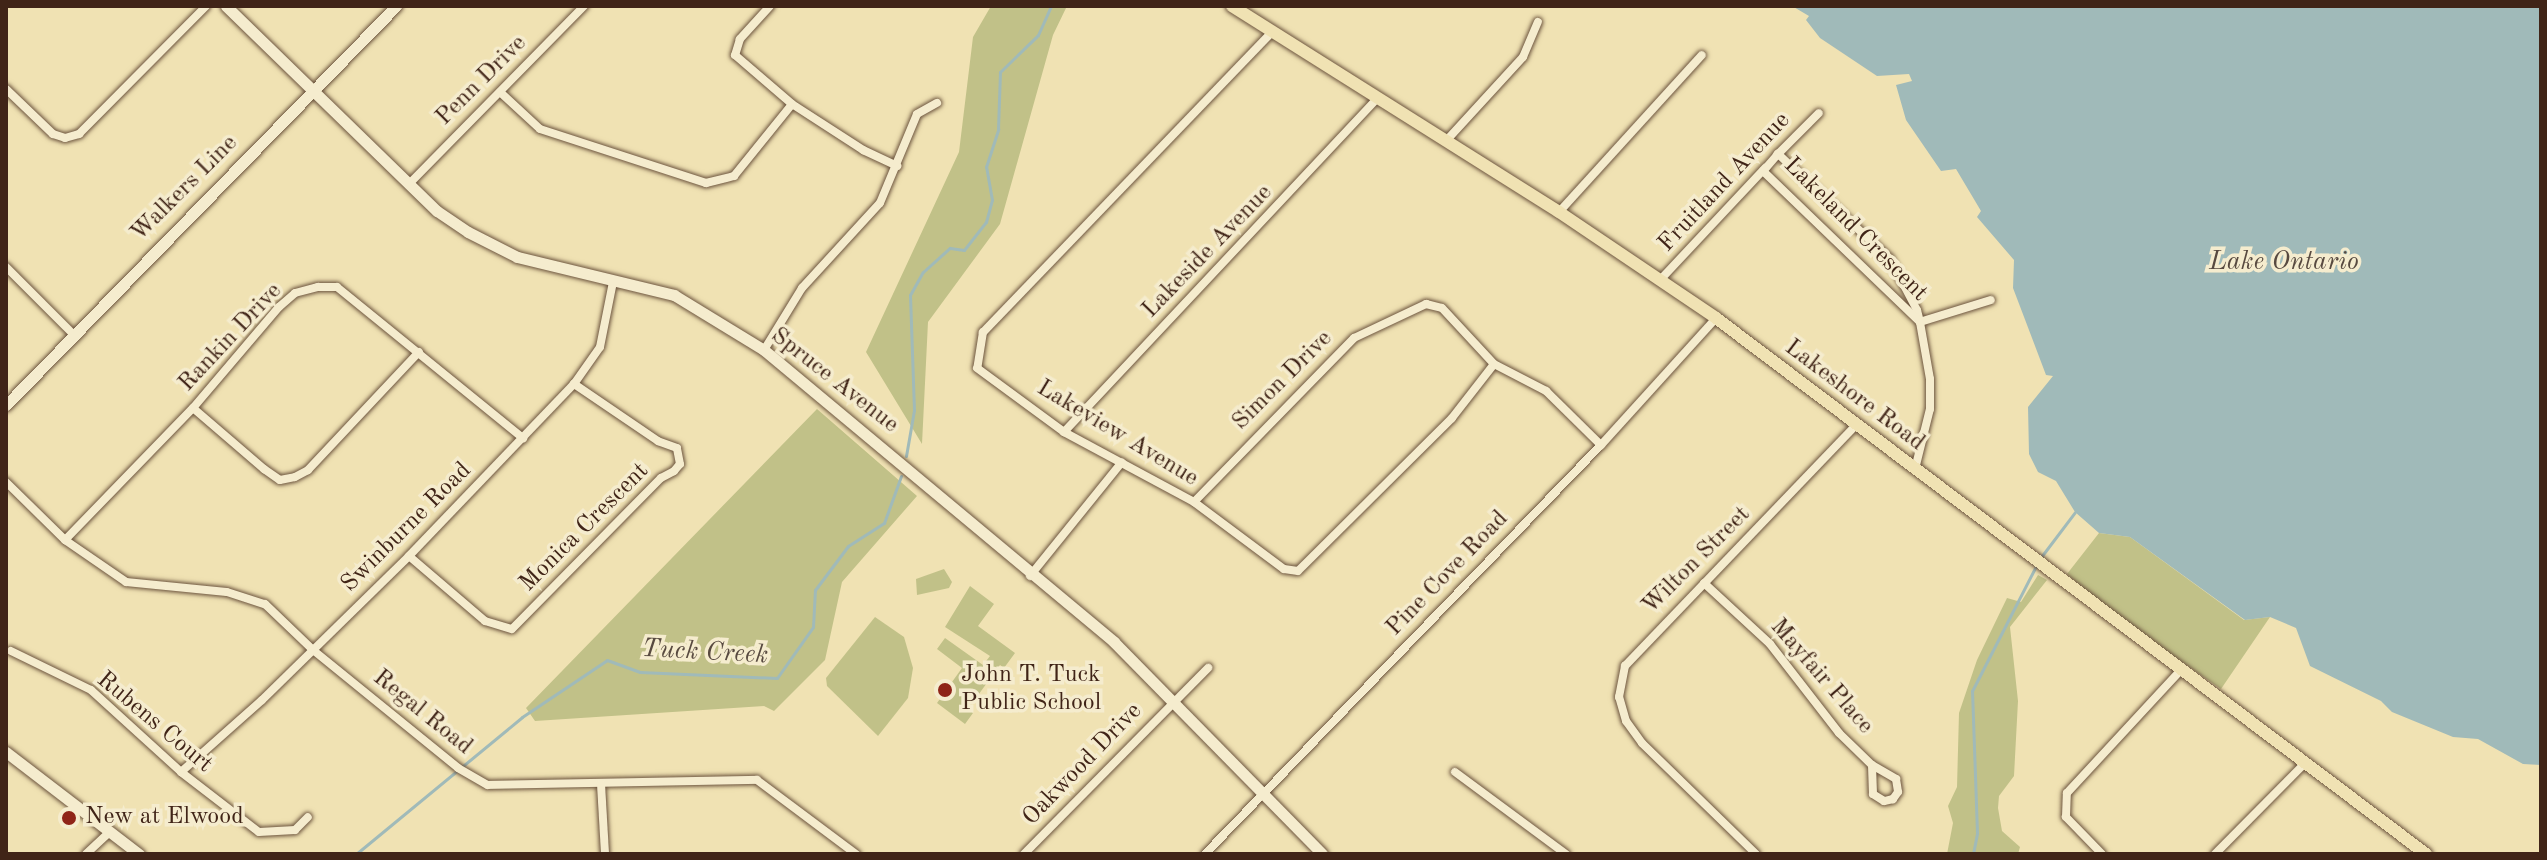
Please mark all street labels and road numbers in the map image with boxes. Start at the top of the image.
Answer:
street label: Penn Drive [431,30,533,132]
street label: Fruitland Avenue [1653,107,1797,259]
street label: Walkers Line [126,130,244,248]
street label: Lakeland Crescent [1777,152,1933,308]
street label: Lakeside Avenue [1137,179,1279,325]
street label: Rankin Drive [173,278,289,398]
street label: Spruce Avenue [764,322,904,440]
street label: Simon Drive [1227,325,1339,437]
street label: Lakeshore Road [1778,334,1930,458]
street label: Lakeview Avenue [1031,374,1203,494]
street label: Swinburne Road [336,457,478,599]
street label: Monica Crescent [514,457,656,599]
street label: Wilton Street [1637,501,1757,621]
street label: Pine Cove Road [1381,505,1515,643]
street label: Mayfair Place [1763,613,1879,741]
street label: Regal Road [366,664,478,762]
street label: Rubens Court [90,666,218,780]
street label: Oakwood Drive [1017,698,1149,832]

